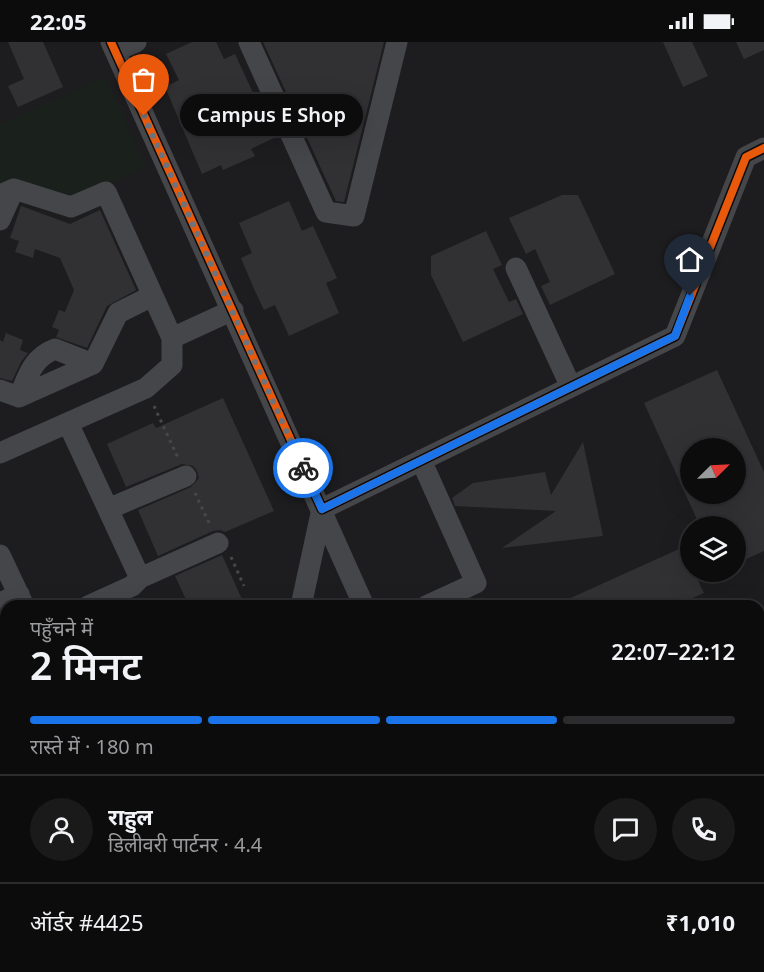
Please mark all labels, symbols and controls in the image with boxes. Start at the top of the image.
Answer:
text: 22:05 [30,6,87,36]
pin [118,54,169,116]
icon: bag [127,63,160,96]
callout: Campus E Shop [180,95,363,137]
text: Campus E Shop [197,101,346,128]
pin [664,234,715,296]
icon: home [673,243,706,276]
courier [273,438,333,498]
north arrow [680,438,746,504]
map controls [680,438,746,582]
icon: bike [287,452,320,485]
button: layers [680,516,746,582]
text: पहुँचने में [30,615,93,642]
text: 22:07–22:12 [611,636,735,666]
text: 2 मिनट [30,638,142,691]
text: रास्ते में · 180 m [30,733,154,760]
button: person [30,798,93,861]
button: chat [594,798,657,861]
button: phone [672,798,735,861]
text: राहुल [108,801,153,831]
text: डिलीवरी पार्टनर · 4.4 [108,831,262,858]
text: ऑर्डर #4425 [30,907,144,937]
text: ₹1,010 [666,907,735,937]

